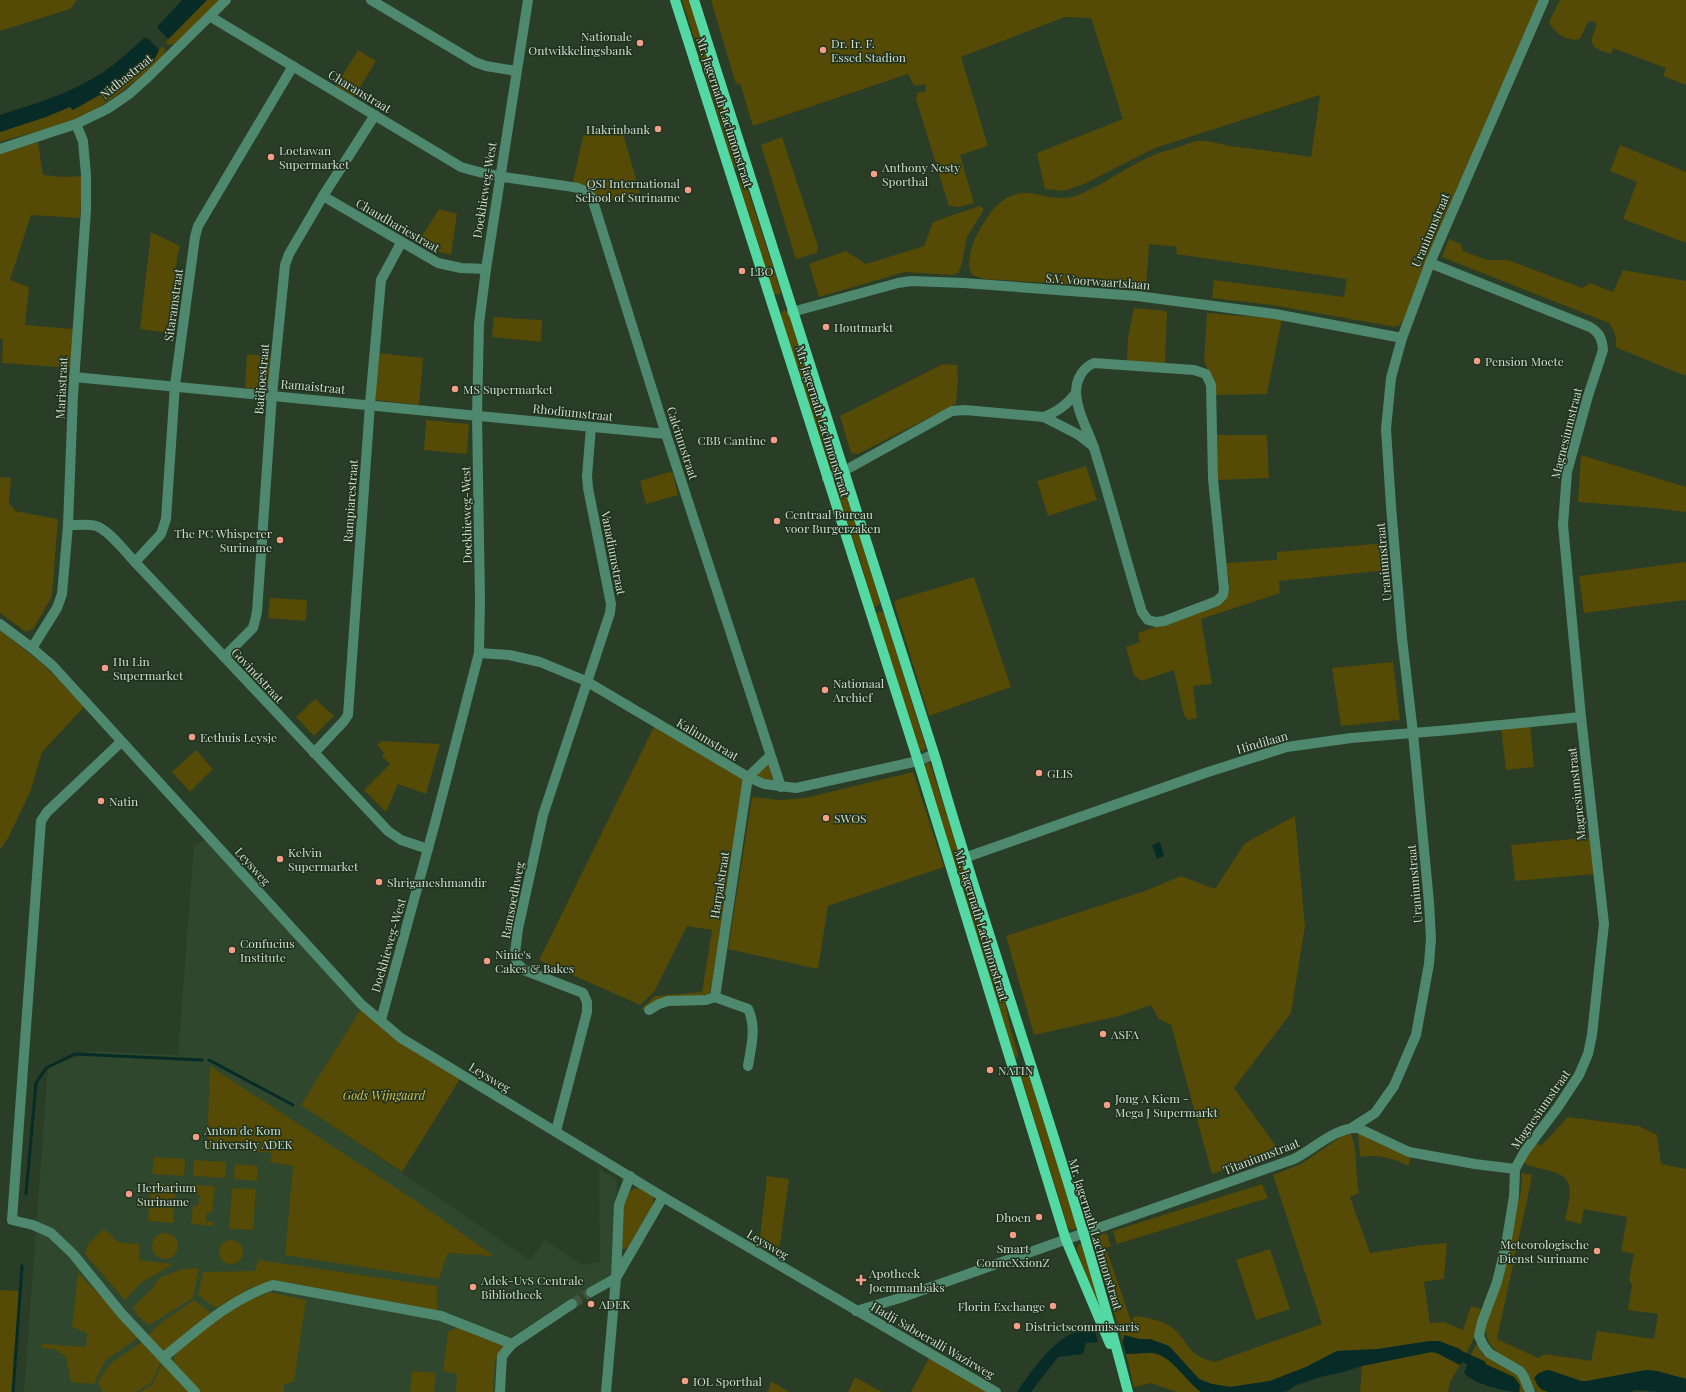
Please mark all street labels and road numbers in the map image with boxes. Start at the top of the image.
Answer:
street label: Mr. Jagernath Lachmonstraat [693,35,757,190]
street label: Nidhastraat [96,49,156,102]
street label: Charanstraat [325,66,395,117]
street label: Doekhieweg-West [468,140,500,239]
street label: Uraniumstraat [1407,190,1453,269]
street label: Chaudhariestraat [353,194,443,256]
street label: Sitaramstraat [160,267,186,342]
street label: S.V. Voorwaartslaan [1045,269,1151,293]
street label: Baidjoestraat [250,342,272,415]
street label: Mr. Jagernath Lachmonstraat [792,343,854,499]
street label: Mariastraat [51,356,71,420]
street label: Ramaistraat [280,375,347,397]
street label: Magnesiumstraat [1547,385,1585,480]
street label: Rhodiumstraat [532,400,615,424]
street label: Calciumstraat [664,405,703,482]
street label: Rampiarestraat [339,458,361,543]
street label: Doekhieweg-West [457,465,475,564]
street label: Vanadiumstraat [598,509,630,597]
street label: Uraniumstraat [1372,521,1394,602]
street label: Govindstraat [228,644,288,706]
street label: Kaliumstraat [674,714,743,764]
street label: Hindilaan [1234,727,1290,757]
street label: Magnesiumstraat [1563,746,1589,841]
street label: Uraniumstraat [1403,843,1425,924]
street label: Leysweg [232,844,275,889]
street label: Mr. Jagernath Lachmonstraat [951,847,1013,1003]
street label: Harpalstraat [706,849,732,920]
street label: Ramsoedhweg [497,860,527,940]
street label: Doekhieweg-West [367,895,409,994]
street label: Leysweg [466,1058,514,1096]
street label: Magnesiumstraat [1507,1065,1574,1152]
street label: Titaniumstraat [1220,1134,1302,1178]
street label: Mr. Jagernath Lachmonstraat [1065,1156,1127,1312]
street label: Leysweg [744,1225,792,1263]
street label: Hadji Saboeralli Wazirweg [868,1298,998,1382]

